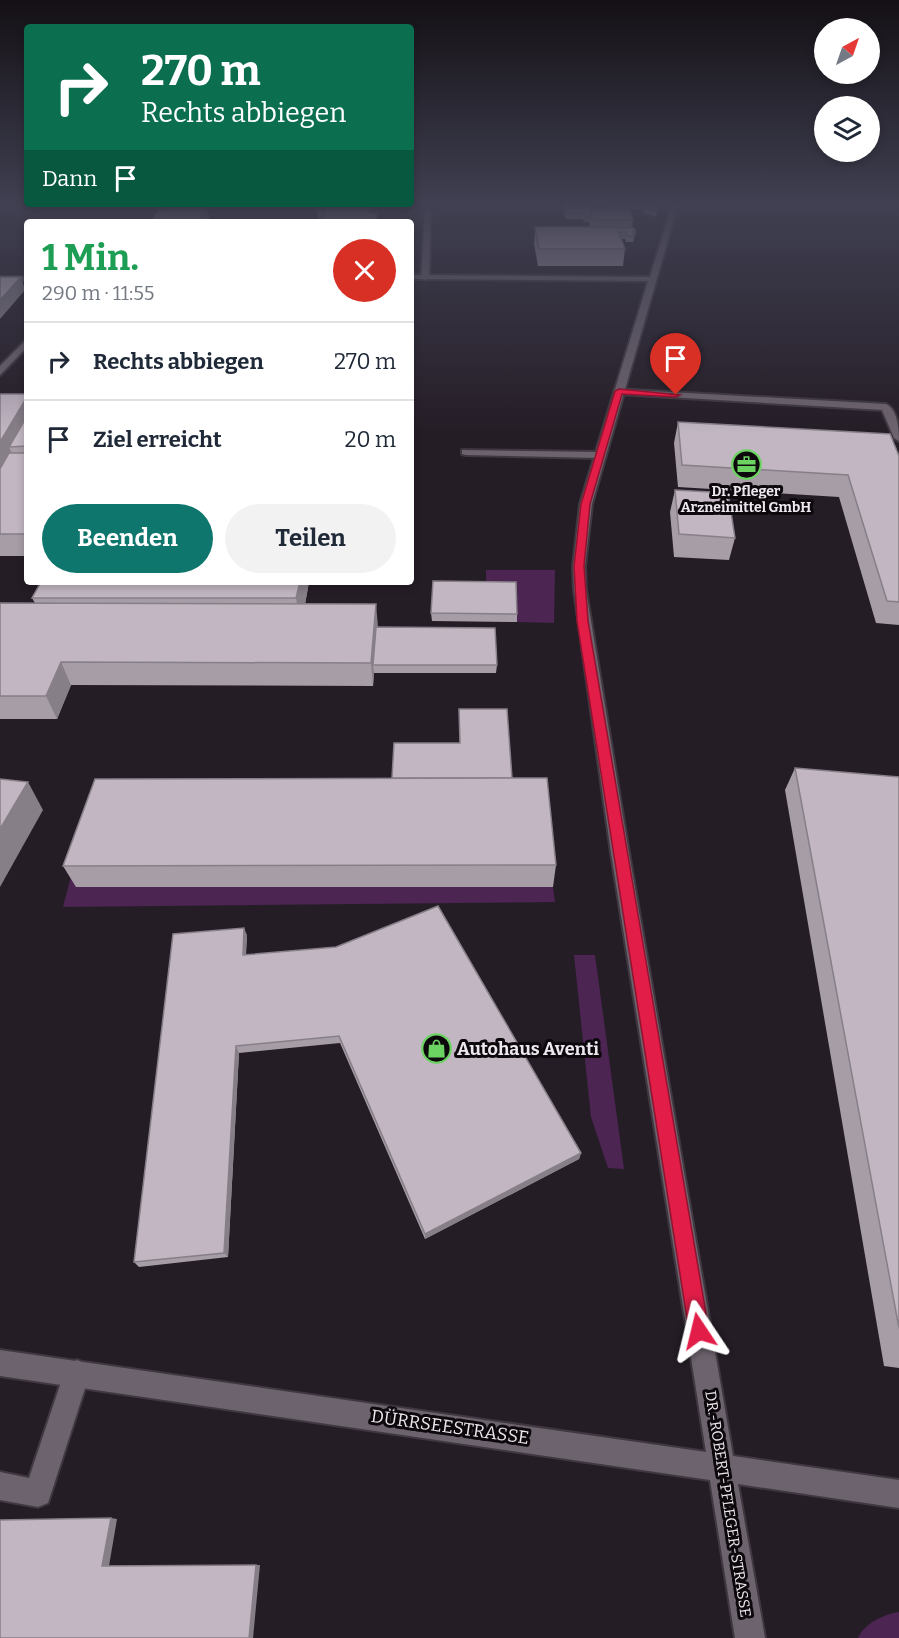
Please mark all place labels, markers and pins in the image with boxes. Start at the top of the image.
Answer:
pin [650,333,701,395]
office icon: Dr. Pfleger Arzneimittel GmbH [730,448,762,480]
place label: Dr. Pfleger Arzneimittel GmbH [681,483,811,516]
shop icon: Autohaus Aventi [420,1033,452,1065]
place label: Autohaus Aventi [457,1038,599,1060]

